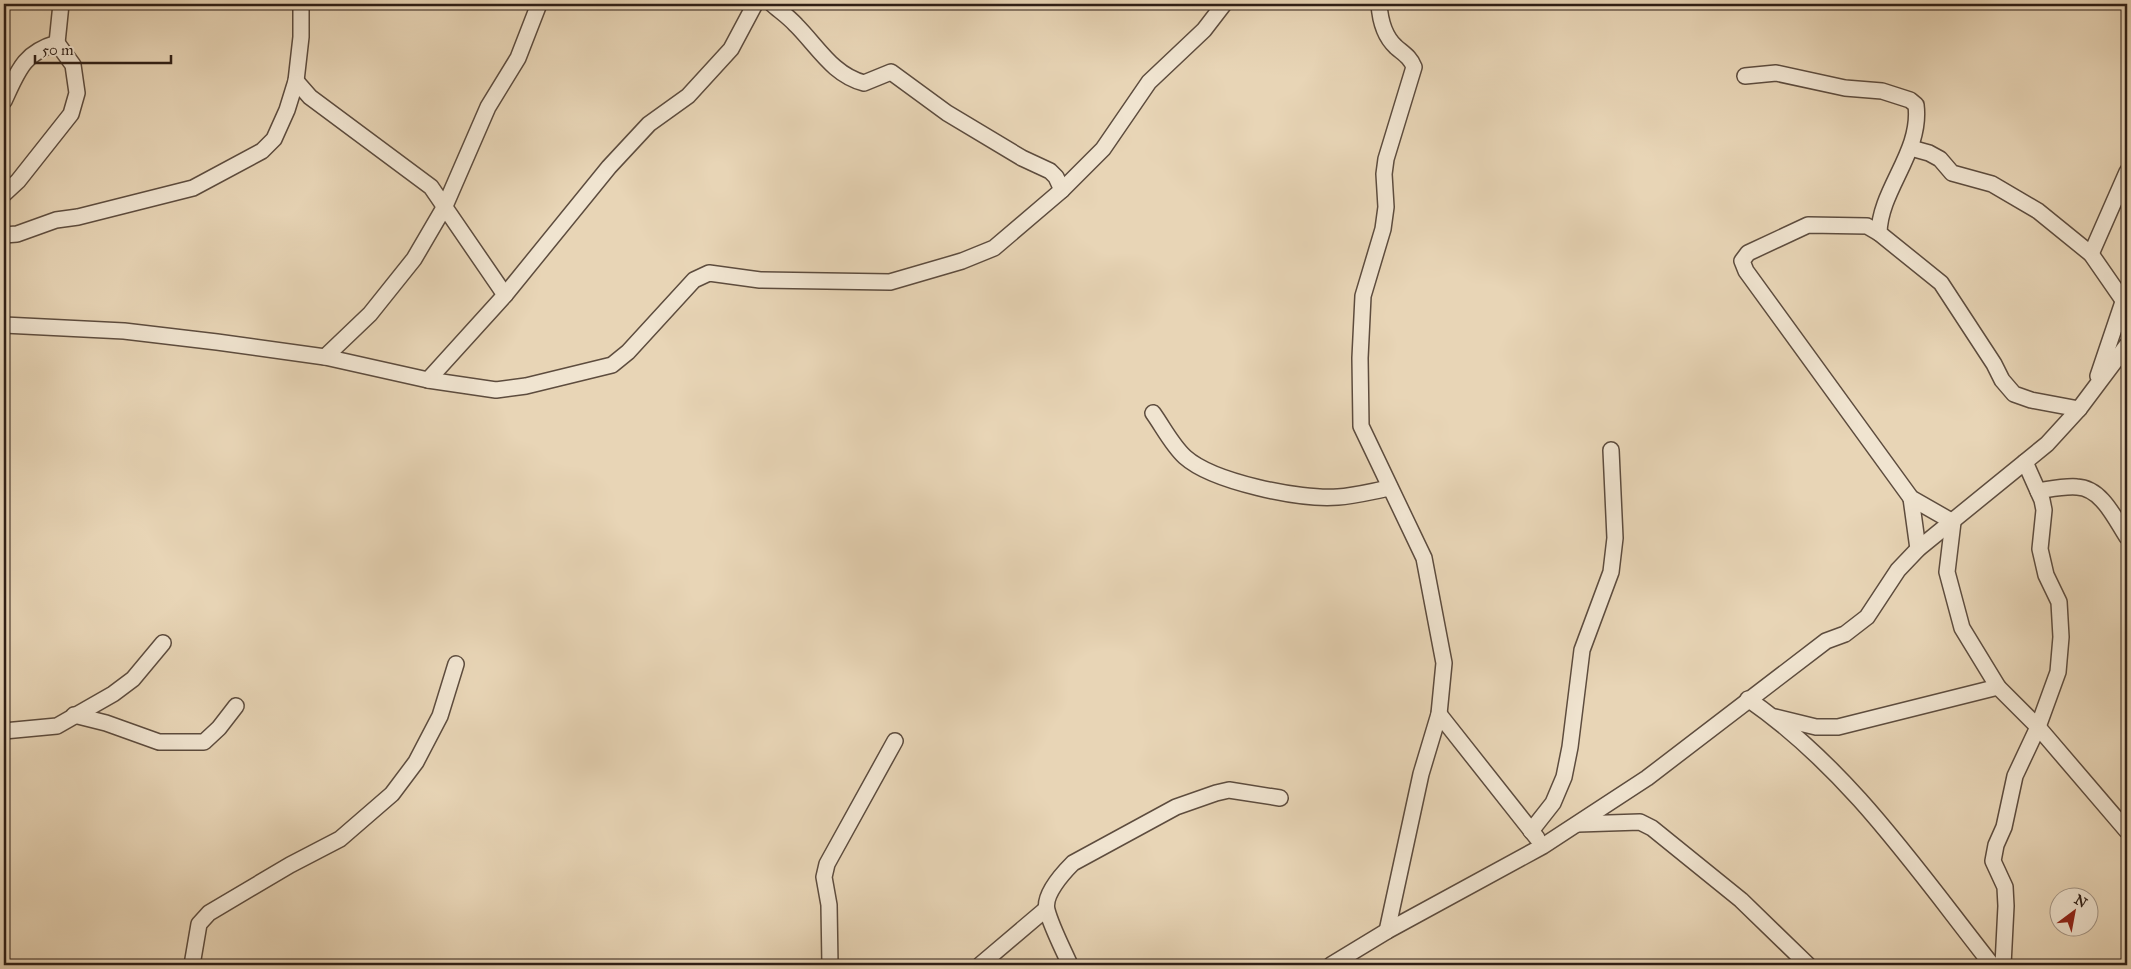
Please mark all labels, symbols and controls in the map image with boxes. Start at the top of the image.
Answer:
scale bar [35,32,171,64]
text: 50 m [42,41,74,59]
north arrow [2048,886,2098,936]
text: N [2071,891,2090,912]

